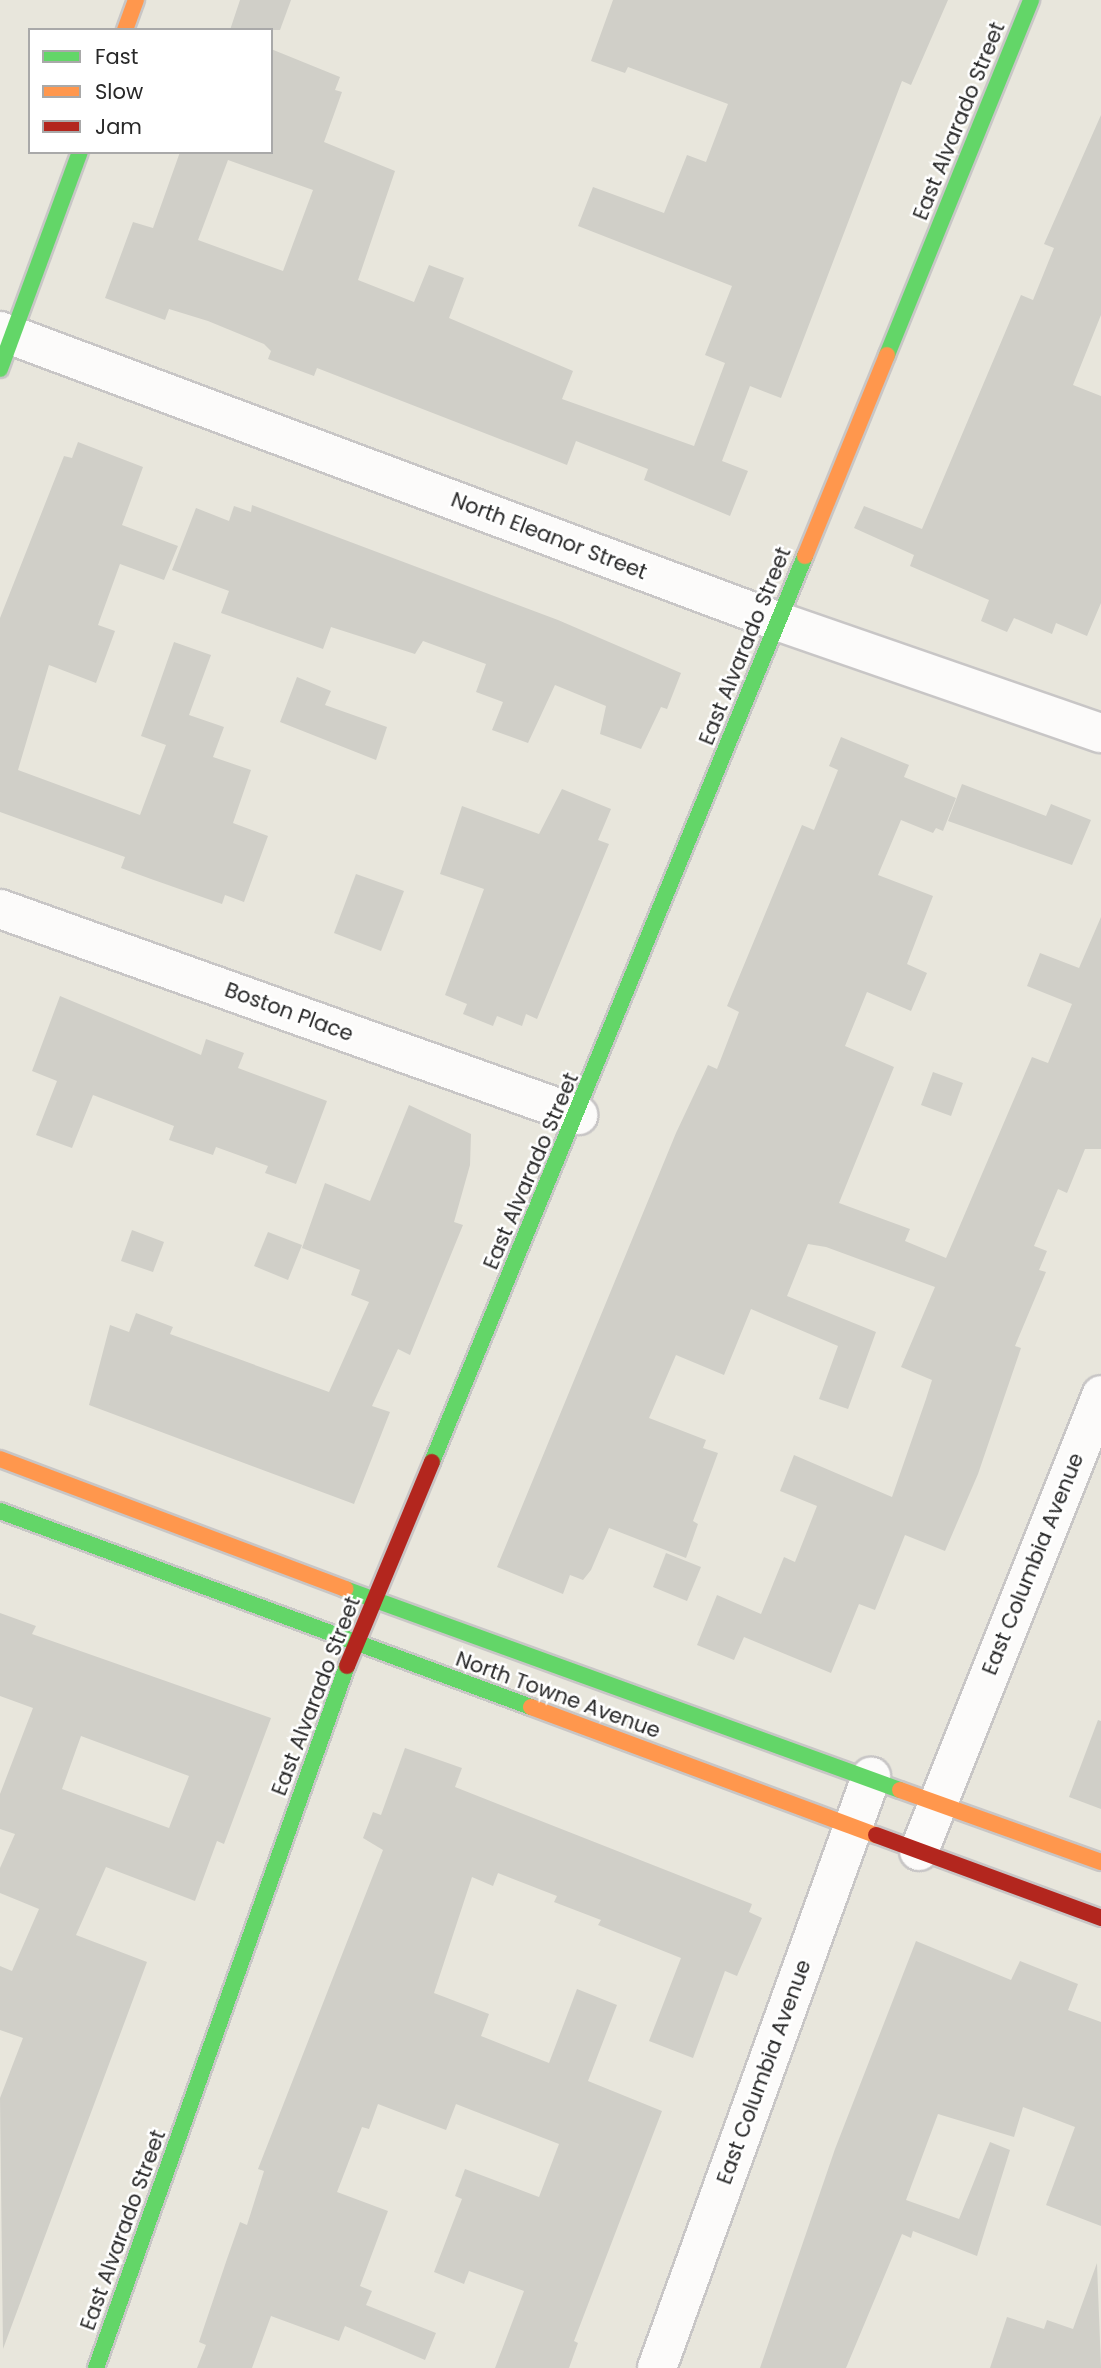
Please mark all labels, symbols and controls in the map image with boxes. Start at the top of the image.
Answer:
street label: East Alvarado Street [908,18,1010,224]
legend [28,28,273,154]
text: Fast [95,42,138,71]
text: Slow [95,77,143,106]
text: Jam [95,112,142,141]
street label: North Eleanor Street [448,487,650,585]
street label: East Alvarado Street [694,543,796,749]
street label: Boston Place [221,977,357,1047]
street label: East Alvarado Street [478,1069,584,1273]
street label: East Columbia Avenue [977,1449,1089,1679]
street label: East Alvarado Street [266,1593,366,1799]
street label: North Towne Avenue [452,1646,664,1744]
street label: East Columbia Avenue [712,1956,816,2188]
street label: East Alvarado Street [75,2126,171,2334]

